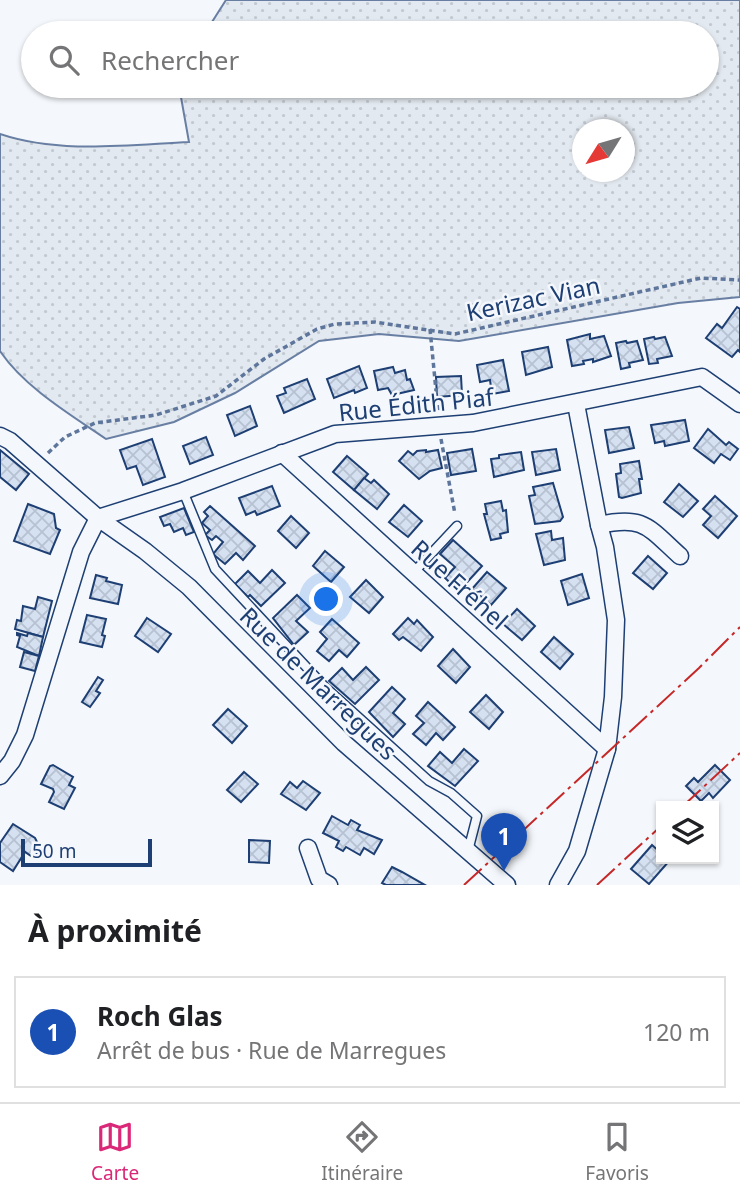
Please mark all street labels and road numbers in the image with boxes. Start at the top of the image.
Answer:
street label: Kerizac Vian [463,268,603,328]
street label: Rue Édith Piaf [337,379,497,429]
street label: Rue Fréhel [405,532,515,636]
street label: Rue de Marregues [233,599,405,767]

